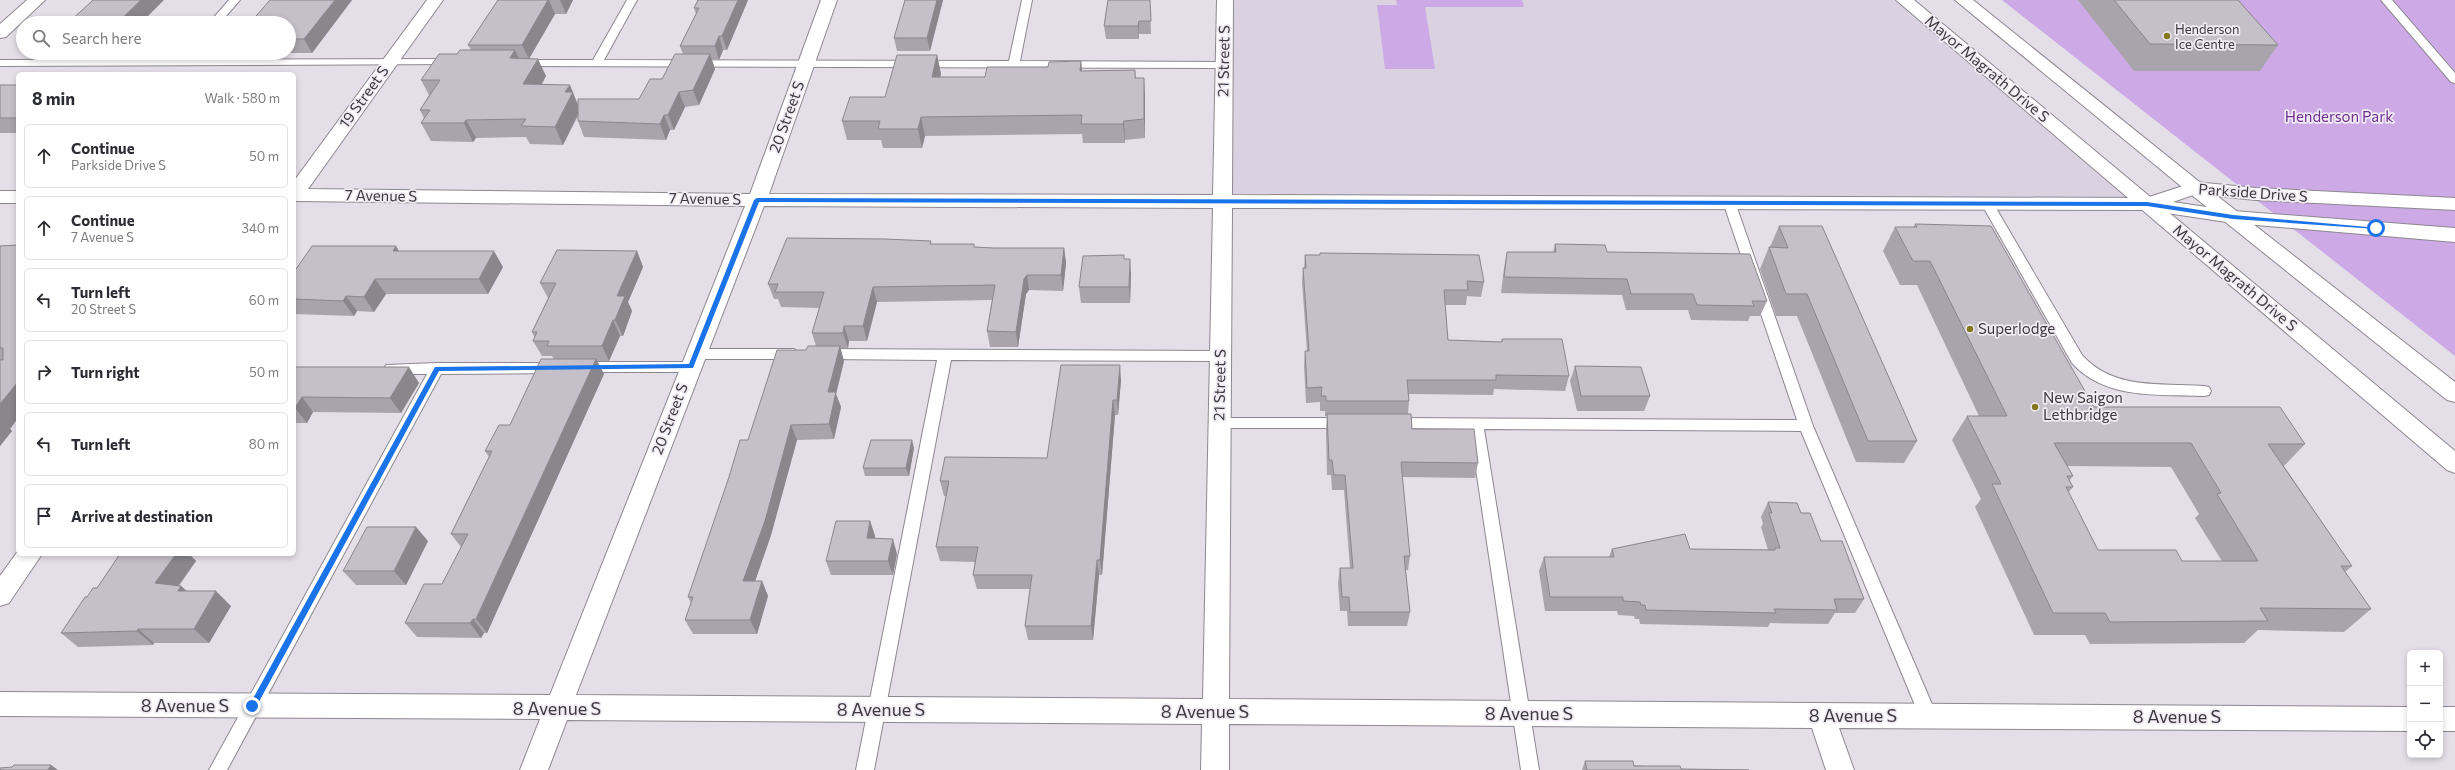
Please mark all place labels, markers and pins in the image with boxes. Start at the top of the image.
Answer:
place label: Henderson Ice Centre [2175,21,2240,52]
marker: Henderson Ice Centre [2162,31,2172,41]
place label: Superlodge [1978,319,2055,337]
marker: Superlodge [1965,324,1975,334]
place label: New Saigon Lethbridge [2043,388,2123,423]
marker: New Saigon Lethbridge [2030,402,2040,412]

